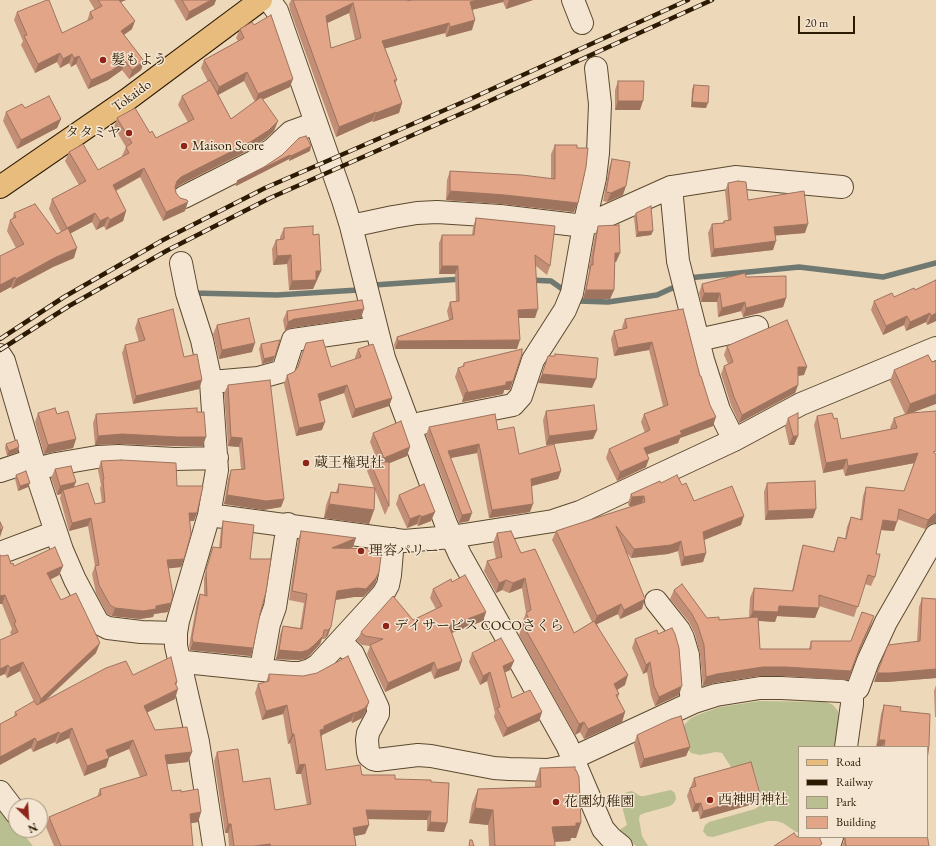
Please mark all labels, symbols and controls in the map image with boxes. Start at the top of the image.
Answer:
scale bar [800,8,857,34]
text: 20 m [805,15,828,31]
place label: 髪もよう [111,52,167,68]
marker: 髪もよう [98,55,108,65]
street label: Tokaido [109,76,155,116]
place label: タタミヤ [65,125,121,141]
marker: タタミヤ [124,128,134,138]
place label: Maison Score [192,138,264,154]
marker: Maison Score [179,141,189,151]
place label: 蔵王権現社 [314,455,384,471]
marker: 蔵王権現社 [301,458,311,468]
place label: 理容パリー [369,543,439,559]
marker: 理容パリー [356,546,366,556]
place label: デイサービス COCOさくら [394,618,564,634]
marker: デイサービス COCOさくら [381,621,391,631]
legend [798,746,928,838]
text: Road [836,754,861,770]
text: Railway [836,774,873,790]
place label: 西神明神社 [718,792,788,808]
place label: 花園幼稚園 [564,794,634,810]
text: Park [836,794,856,810]
marker: 西神明神社 [705,795,715,805]
marker: 花園幼稚園 [551,797,561,807]
north arrow [8,798,48,838]
text: Building [836,814,876,830]
text: N [26,820,40,836]

